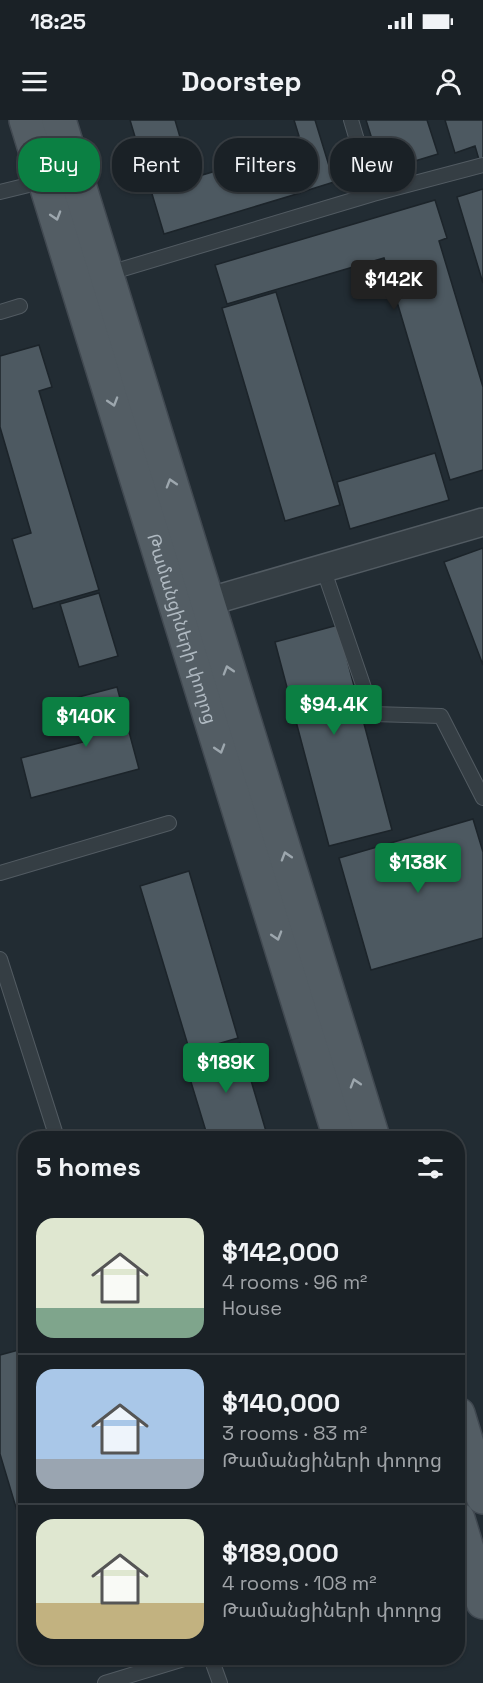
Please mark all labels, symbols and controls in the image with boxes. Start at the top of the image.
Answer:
text: 18:25 [30,7,86,35]
text: Doorstep [182,64,301,99]
icon: menu [18,65,51,98]
icon: person [432,65,465,98]
chip: Buy [18,138,100,192]
chip: Rent [112,138,202,192]
chip: Filters [214,138,318,192]
chip: New [330,138,415,192]
one-way arrow [49,210,61,221]
pin: $142K [352,260,436,311]
text: $142K [365,266,423,292]
one-way arrow [106,396,118,407]
one-way arrow [165,478,178,489]
street label: Թամանցիների փողոց [143,530,223,726]
one-way arrow [223,665,235,676]
pin: $94.4K [285,685,383,736]
text: $94.4K [300,691,368,717]
pin: $140K [44,697,128,748]
text: $140K [56,703,116,729]
one-way arrow [213,743,225,754]
pin: $138K [376,843,460,894]
text: $138K [389,849,447,875]
one-way arrow [280,851,293,862]
one-way arrow [270,930,283,941]
pin: $189K [184,1043,268,1094]
text: $189K [197,1049,255,1075]
one-way arrow [350,1078,362,1089]
text: 5 homes [36,1150,141,1184]
icon: filters [414,1151,447,1184]
text: $142,000 [222,1235,339,1269]
icon: home [84,1242,156,1314]
text: 4 rooms · 96 m² [222,1269,367,1295]
text: House [222,1295,282,1321]
text: $140,000 [222,1386,340,1420]
icon: home [84,1393,156,1465]
text: 3 rooms · 83 m² [222,1420,367,1446]
text: Թամանցիների փողոց [222,1447,442,1473]
text: $189,000 [222,1536,339,1570]
icon: home [84,1543,156,1615]
text: 4 rooms · 108 m² [222,1570,377,1596]
text: Թամանցիների փողոց [222,1597,442,1623]

